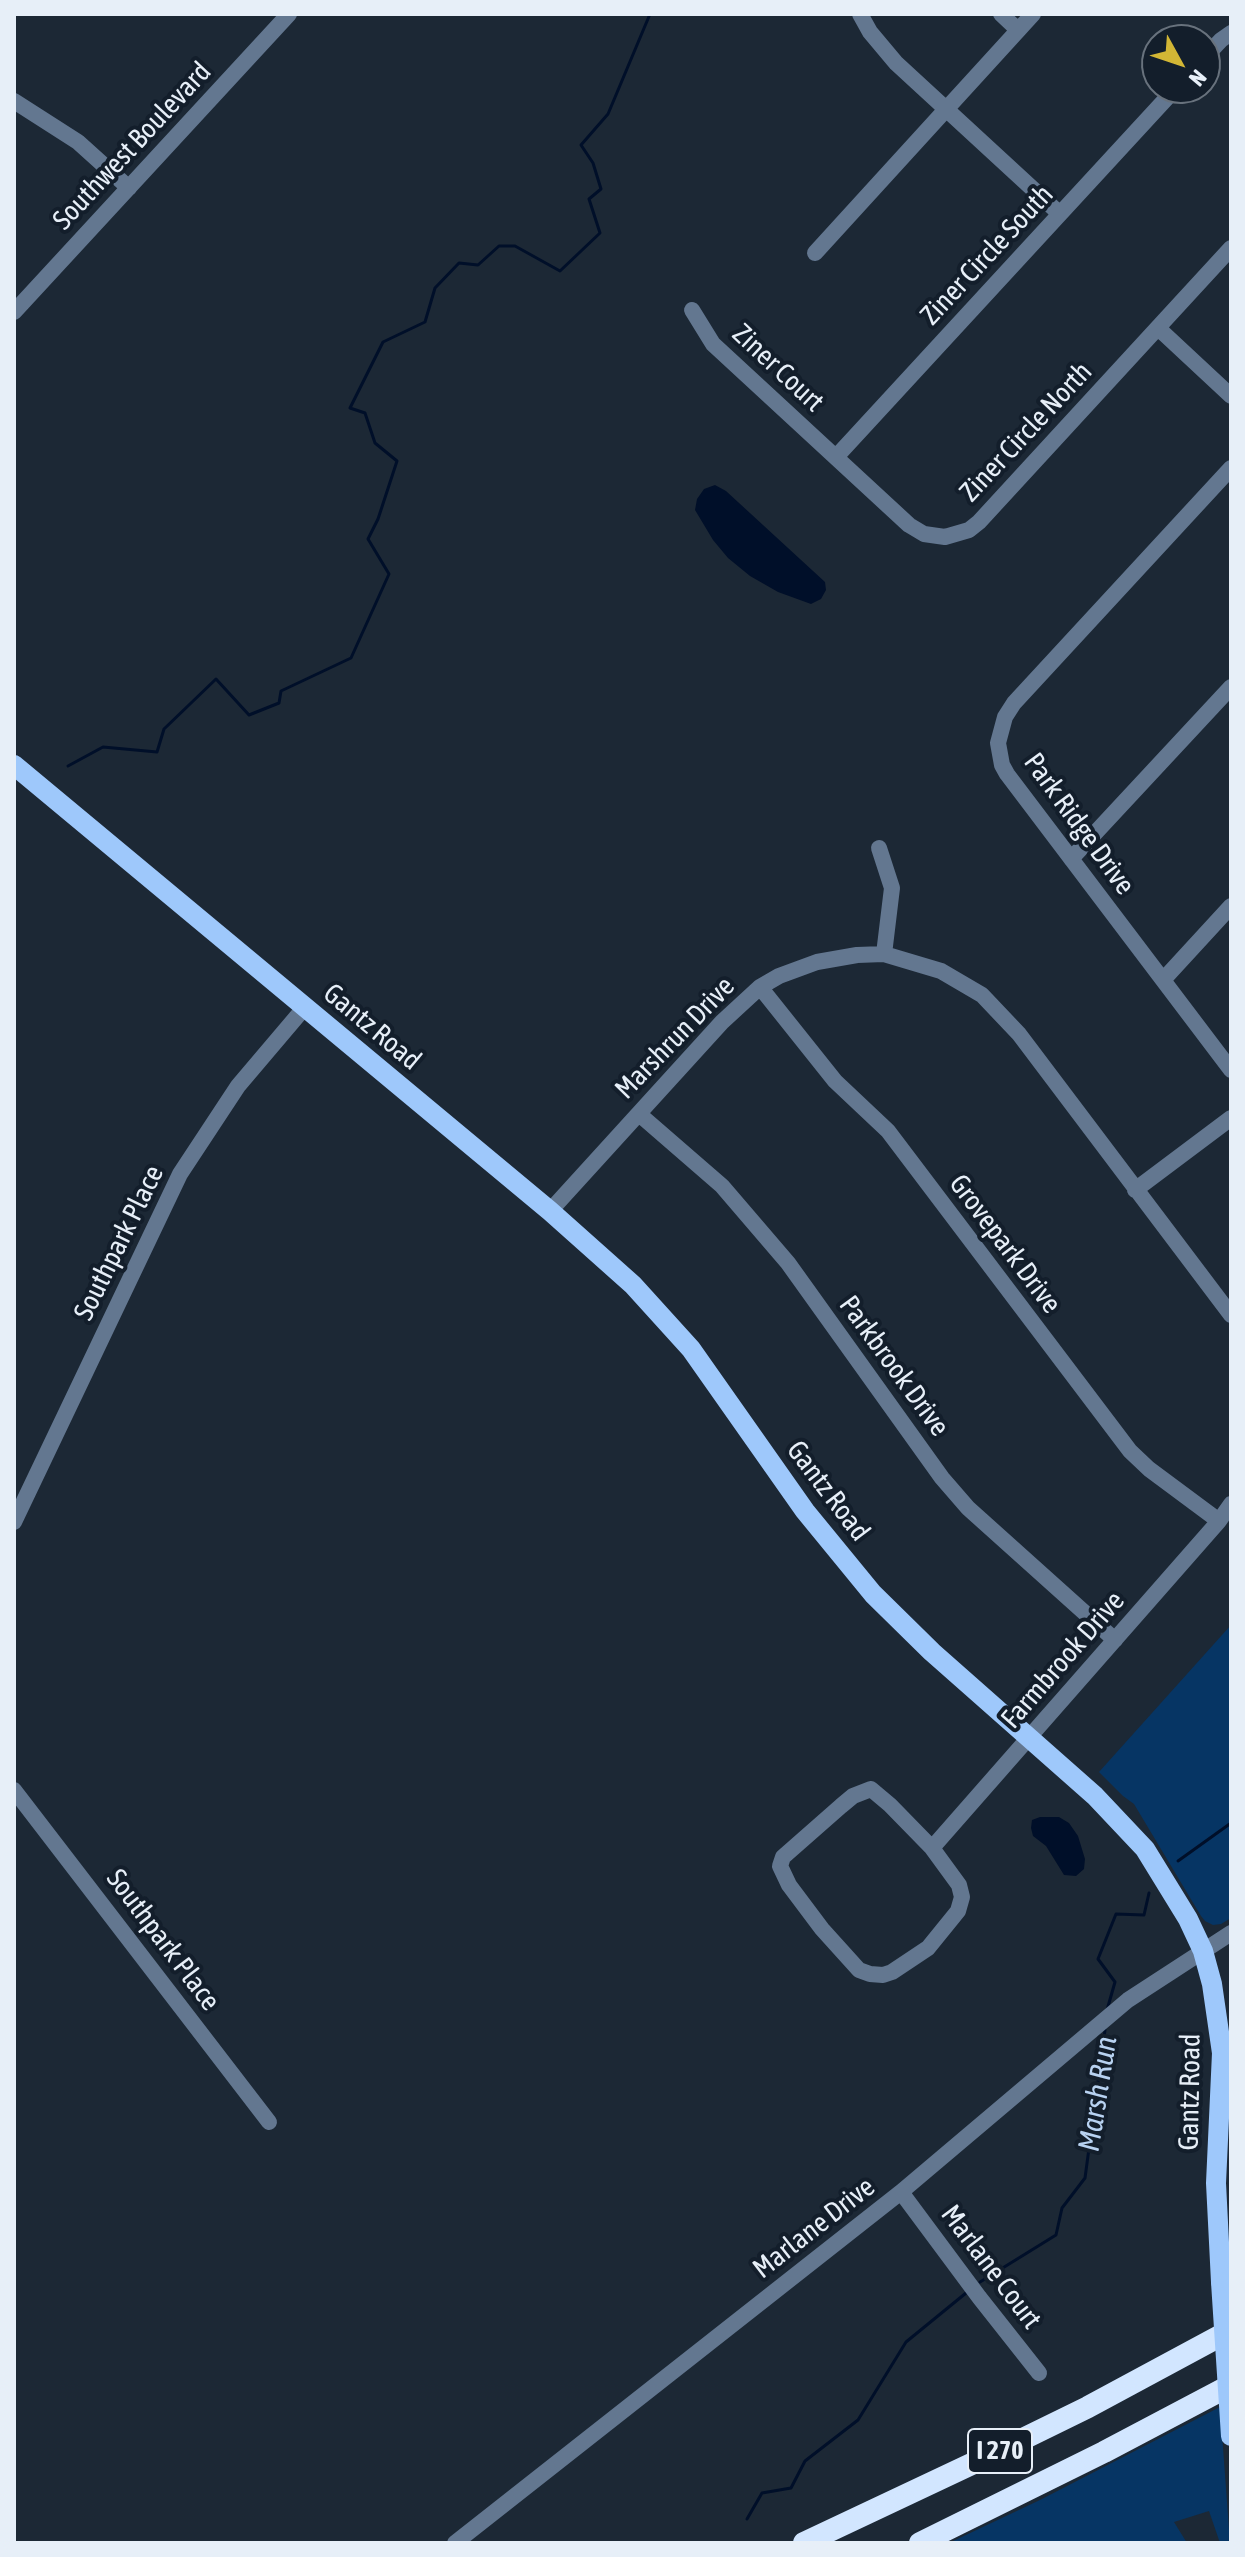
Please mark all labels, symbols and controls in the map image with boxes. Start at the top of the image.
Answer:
north arrow [1141,24,1221,104]
street label: Southwest Boulevard [46,55,218,237]
text: N [1184,65,1212,91]
street label: Ziner Circle South [914,178,1060,332]
street label: Ziner Court [725,317,831,419]
street label: Ziner Circle North [953,355,1099,509]
street label: Park Ridge Drive [1016,747,1142,901]
street label: Marshrun Drive [608,970,742,1106]
street label: Gantz Road [316,977,428,1077]
street label: Southpark Place [67,1160,171,1326]
street label: Grovepark Drive [942,1168,1068,1320]
street label: Parkbrook Drive [832,1289,956,1443]
street label: Gantz Road [779,1434,877,1548]
street label: Farmbrook Drive [994,1585,1132,1735]
street label: Southpark Place [99,1863,227,2017]
street label: Gantz Road [1172,2033,1208,2151]
water label: Marsh Run [1071,2034,1125,2154]
street label: Marlane Drive [747,2170,881,2286]
street label: Marlane Court [934,2199,1048,2335]
road number: I 270 [968,2429,1032,2473]

